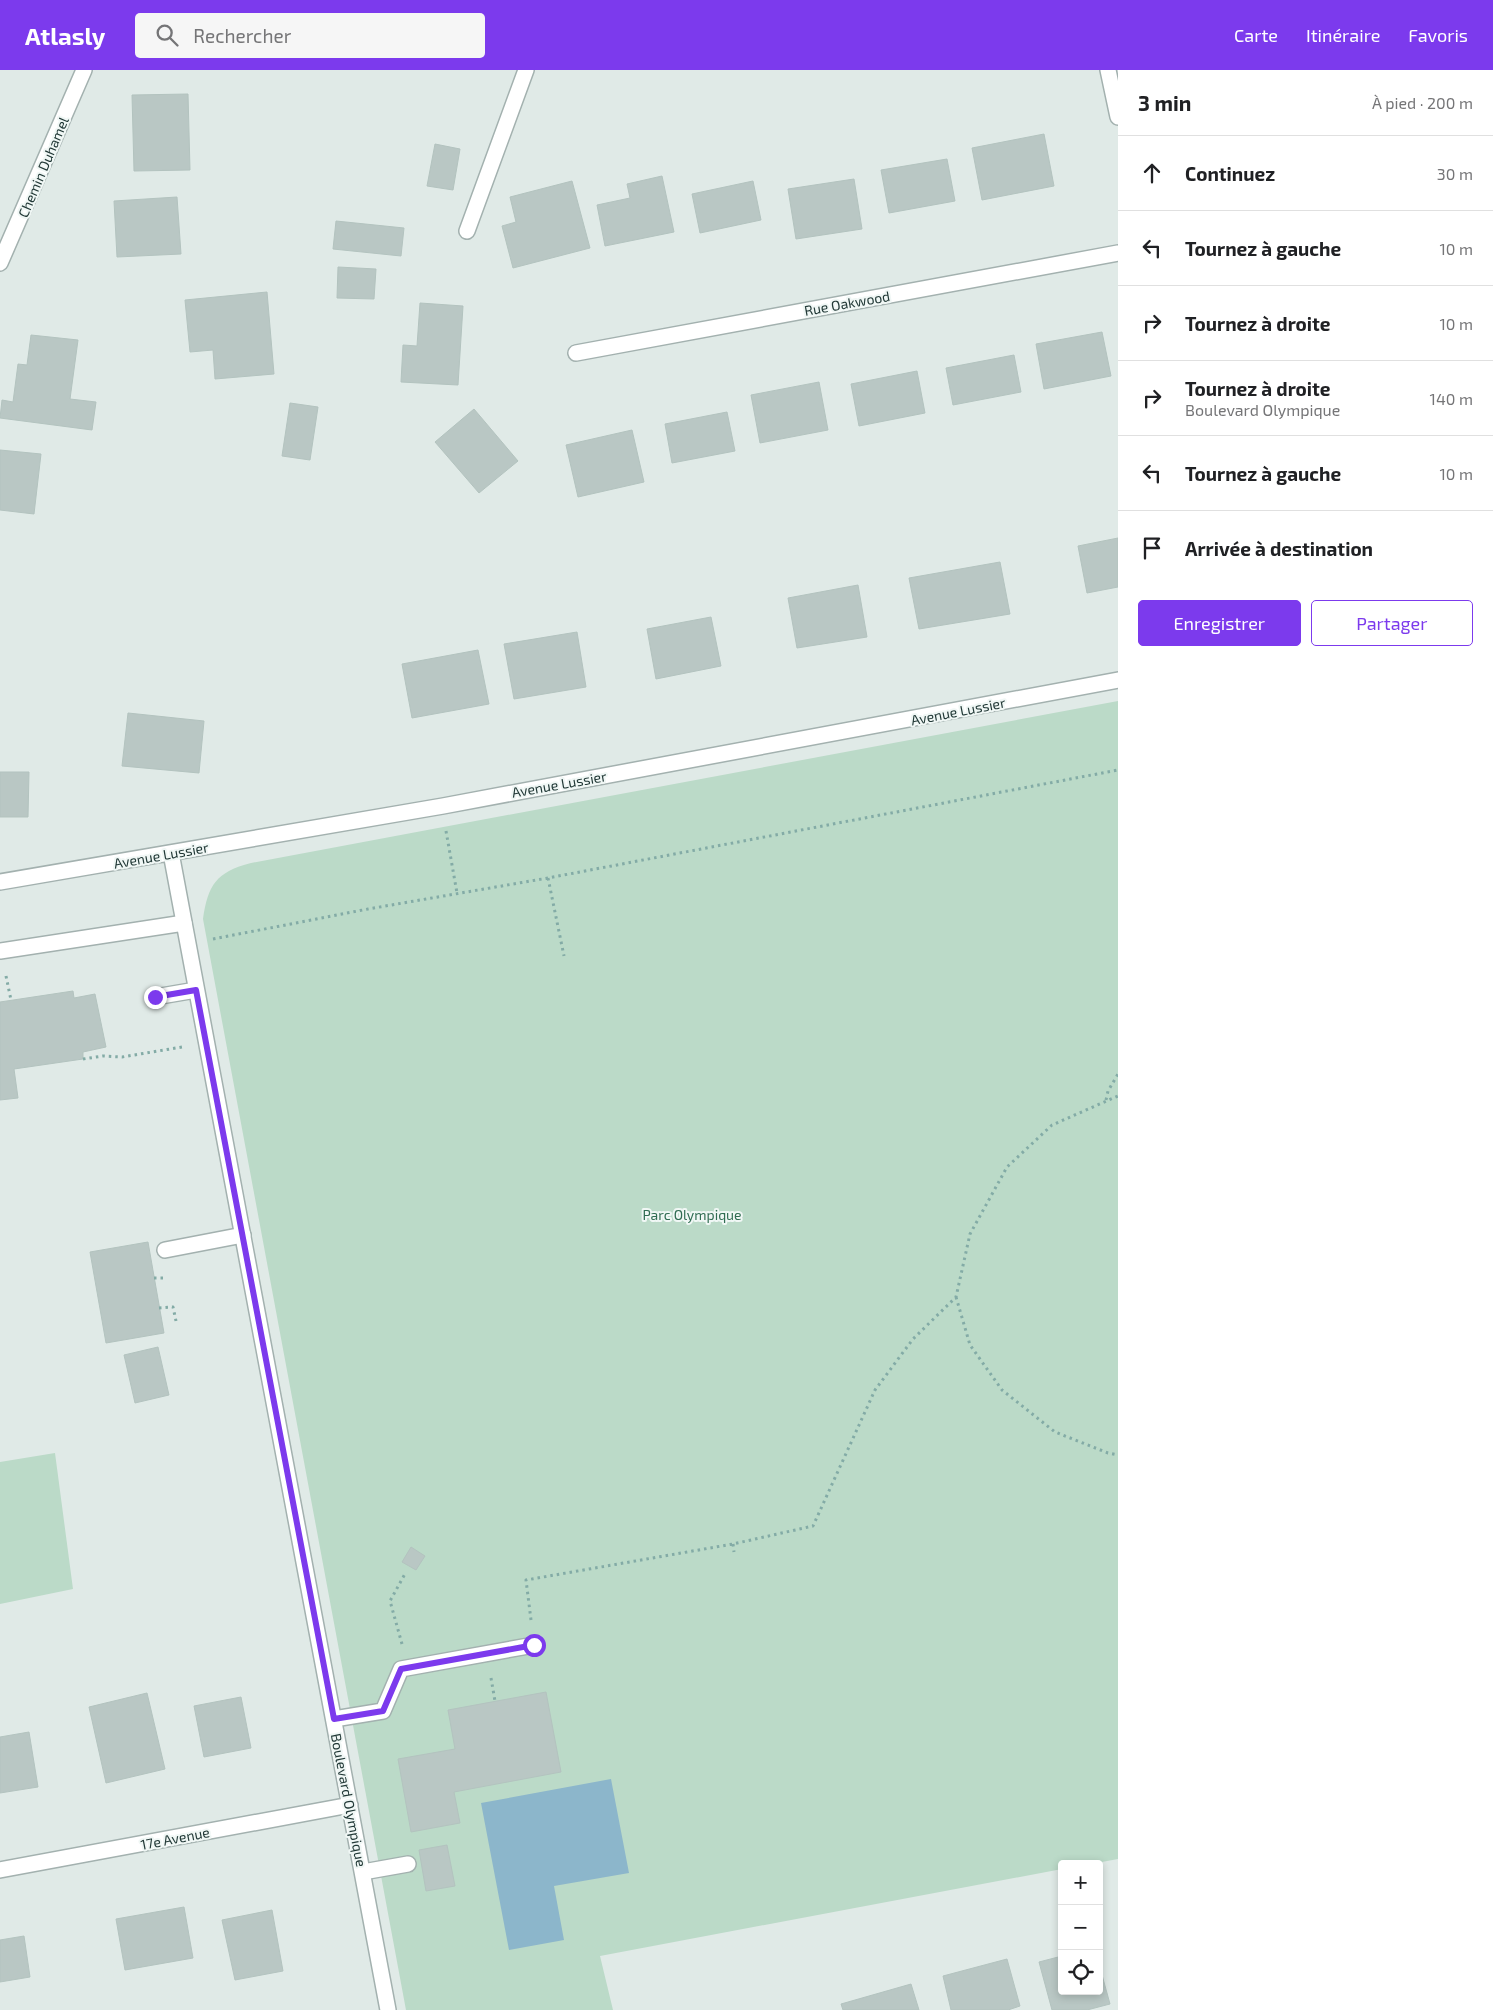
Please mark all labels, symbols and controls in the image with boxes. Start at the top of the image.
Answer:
search box [135,13,485,58]
text: Atlasly [25,21,105,50]
icon: search [153,21,181,49]
text: Rechercher [193,24,291,47]
text: Carte [1234,24,1278,46]
text: Itinéraire [1306,24,1380,46]
text: Favoris [1408,24,1468,46]
text: 3 min [1138,90,1191,115]
text: À pied · 200 m [1372,93,1473,112]
street label: Chemin Duhamel [14,113,72,220]
icon: ahead [1138,159,1166,187]
text: Continuez [1185,162,1275,185]
text: 30 m [1437,164,1473,183]
icon: left [1138,234,1166,262]
text: Tournez à gauche [1185,237,1341,260]
text: 10 m [1439,239,1473,258]
street label: Rue Oakwood [803,287,891,319]
icon: right [1138,309,1166,337]
text: Tournez à droite [1185,312,1331,335]
text: 10 m [1439,314,1473,333]
text: Tournez à droite [1185,377,1331,400]
icon: right [1138,384,1166,412]
text: 140 m [1430,389,1473,408]
text: Boulevard Olympique [1185,400,1340,419]
icon: left [1138,459,1166,487]
text: Tournez à gauche [1185,462,1341,485]
text: 10 m [1439,464,1473,483]
icon: arrive [1138,534,1166,562]
text: Arrivée à destination [1185,537,1373,560]
button: Enregistrer [1138,600,1301,646]
button: Partager [1311,600,1473,646]
street label: Avenue Lussier [909,693,1007,729]
street label: Avenue Lussier [510,767,608,801]
street label: Avenue Lussier [112,838,210,872]
route end [144,986,167,1009]
park label: Parc Olympique [642,1206,742,1223]
route start [523,1634,546,1657]
street label: Boulevard Olympique [328,1732,370,1868]
street label: 17e Avenue [139,1823,211,1853]
map controls [1058,1860,1103,1995]
button: + [1058,1860,1103,1905]
button: − [1058,1905,1103,1950]
button: locate [1058,1950,1103,1995]

